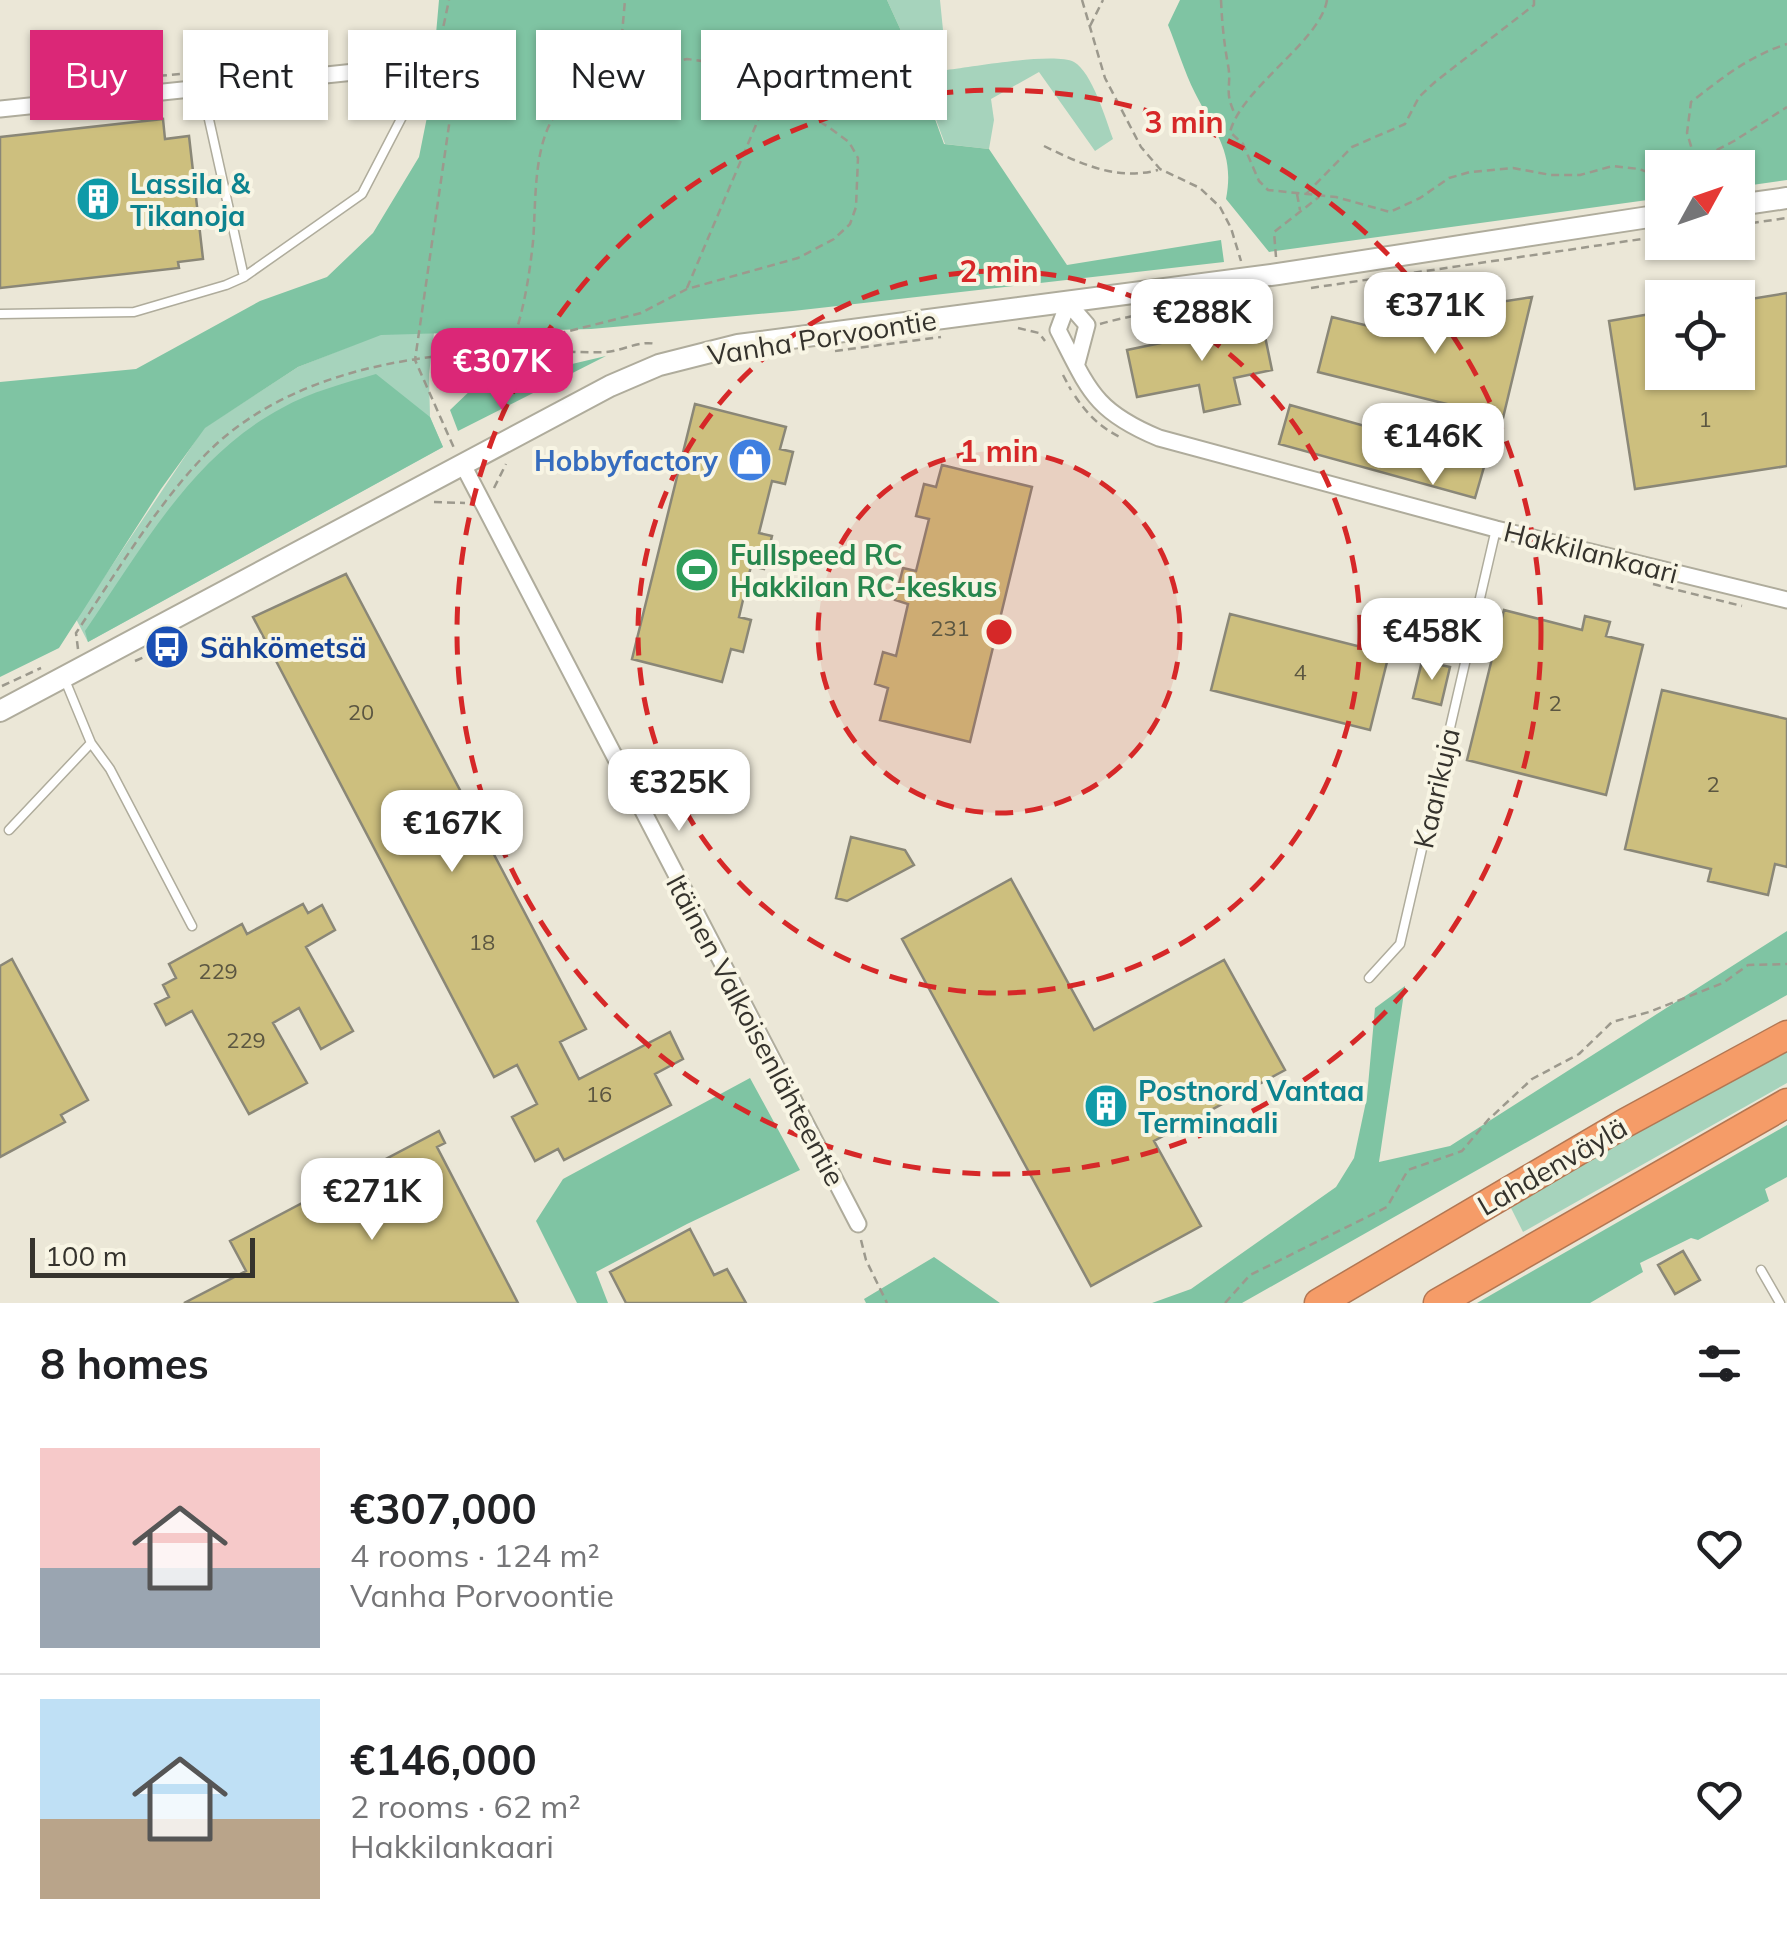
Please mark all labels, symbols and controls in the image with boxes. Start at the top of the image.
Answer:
chip: Buy [30,30,163,120]
chip: Rent [183,30,328,120]
chip: Filters [348,30,516,120]
chip: New [536,30,681,120]
chip: Apartment [701,30,947,120]
text: 3 min [1144,103,1224,141]
north arrow [1645,150,1755,260]
map controls [1645,150,1755,390]
place label: Lassila & Tikanoja [130,166,251,233]
building icon: Lassila & Tikanoja [75,176,121,222]
text: 2 min [959,252,1039,290]
pin: €371K [1365,272,1505,357]
pin: €288K [1132,279,1272,364]
button: locate [1645,280,1755,390]
text: €371K [1386,284,1484,324]
text: €288K [1153,291,1251,331]
street label: Vanha Porvoontie [705,302,939,372]
pin: €307K [432,328,572,413]
text: €307K [453,340,551,380]
pin: €146K [1363,403,1503,488]
house number: 1 [1698,405,1712,433]
text: €146K [1384,415,1482,455]
text: 1 min [959,432,1039,470]
shop icon: Hobbyfactory [727,437,773,483]
place label: Hobbyfactory [534,443,719,478]
street label: Hakkilankaari [1500,513,1682,591]
place label: Fullspeed RC Hakkilan RC-keskus [730,537,997,604]
sports icon: Fullspeed RC Hakkilan RC-keskus [674,547,720,593]
pin: €458K [1362,598,1502,683]
text: €458K [1383,610,1481,650]
house number: 231 [930,614,970,642]
centre of rings [981,614,1017,650]
bus stop icon: Sähkömetsä [144,624,190,670]
place label: Sähkömetsä [200,630,367,665]
house number: 4 [1293,658,1307,686]
house number: 2 [1548,689,1562,717]
house number: 20 [348,698,374,726]
street label: Kaarikuja [1405,725,1467,851]
pin: €325K [609,749,749,834]
text: €325K [630,761,728,801]
house number: 2 [1706,770,1720,798]
pin: €167K [382,790,522,875]
text: €167K [403,802,501,842]
street label: Itäinen Valkoisenlähteentie [659,868,853,1192]
house number: 18 [469,928,495,956]
house number: 229 [198,957,238,985]
house number: 229 [226,1026,266,1054]
place label: Postnord Vantaa Terminaali [1138,1073,1364,1140]
house number: 16 [586,1080,612,1108]
building icon: Postnord Vantaa Terminaali [1083,1083,1129,1129]
street label: Lahdenväylä [1471,1109,1633,1223]
pin: €271K [302,1158,442,1243]
text: €271K [323,1170,421,1210]
scale bar [30,1233,255,1278]
text: 100 m [45,1238,127,1273]
icon: filters [1692,1336,1747,1391]
text: 8 homes [40,1337,209,1390]
text: €307,000 [350,1482,537,1535]
icon: home [120,1488,240,1608]
icon: heart [1692,1521,1747,1576]
text: 4 rooms · 124 m² [350,1535,600,1575]
text: Vanha Porvoontie [350,1575,614,1615]
text: €146,000 [350,1733,537,1786]
icon: home [120,1739,240,1859]
icon: heart [1692,1772,1747,1827]
text: 2 rooms · 62 m² [350,1786,581,1826]
text: Hakkilankaari [350,1826,554,1866]

